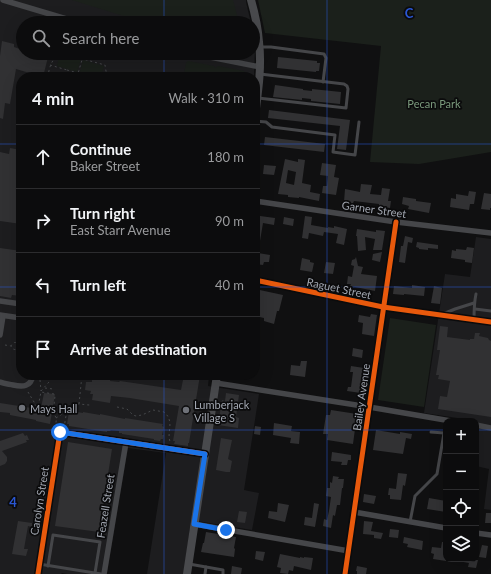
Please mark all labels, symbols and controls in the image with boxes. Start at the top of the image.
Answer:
text: C [405,5,414,21]
search box [16,16,260,60]
icon: search [30,27,52,49]
text: Search here [62,29,139,47]
text: 4 min [32,88,74,109]
text: Walk · 310 m [168,90,244,106]
park label: Pecan Park [407,97,461,110]
text: Continue [70,140,131,158]
icon: ahead [32,146,54,168]
text: 180 m [207,149,244,165]
text: Baker Street [70,158,140,174]
street label: Garner Street [341,198,407,220]
text: Turn right [70,204,135,222]
icon: right [32,210,54,232]
text: 90 m [215,213,244,229]
text: East Starr Avenue [70,222,171,238]
icon: left [32,274,54,296]
street label: Raguet Street [306,275,372,301]
text: Turn left [70,276,126,294]
text: 40 m [215,277,244,293]
icon: arrive [32,338,54,360]
text: Arrive at destination [70,340,207,358]
street label: Bailey Avenue [350,362,372,431]
place label: Lumberjack Village S [194,398,250,424]
place label: Mays Hall [30,402,77,415]
marker: Mays Hall [17,403,27,413]
marker: Lumberjack Village S [181,405,191,415]
map controls [443,418,479,562]
button: + [443,418,479,454]
route start [51,423,69,441]
button: − [443,454,479,490]
street label: Carolyn Street [27,466,51,536]
street label: Feazell Street [94,473,116,539]
button: locate [443,490,479,526]
text: 4 [9,494,17,510]
route end [217,521,235,539]
button: layers [443,526,479,562]

